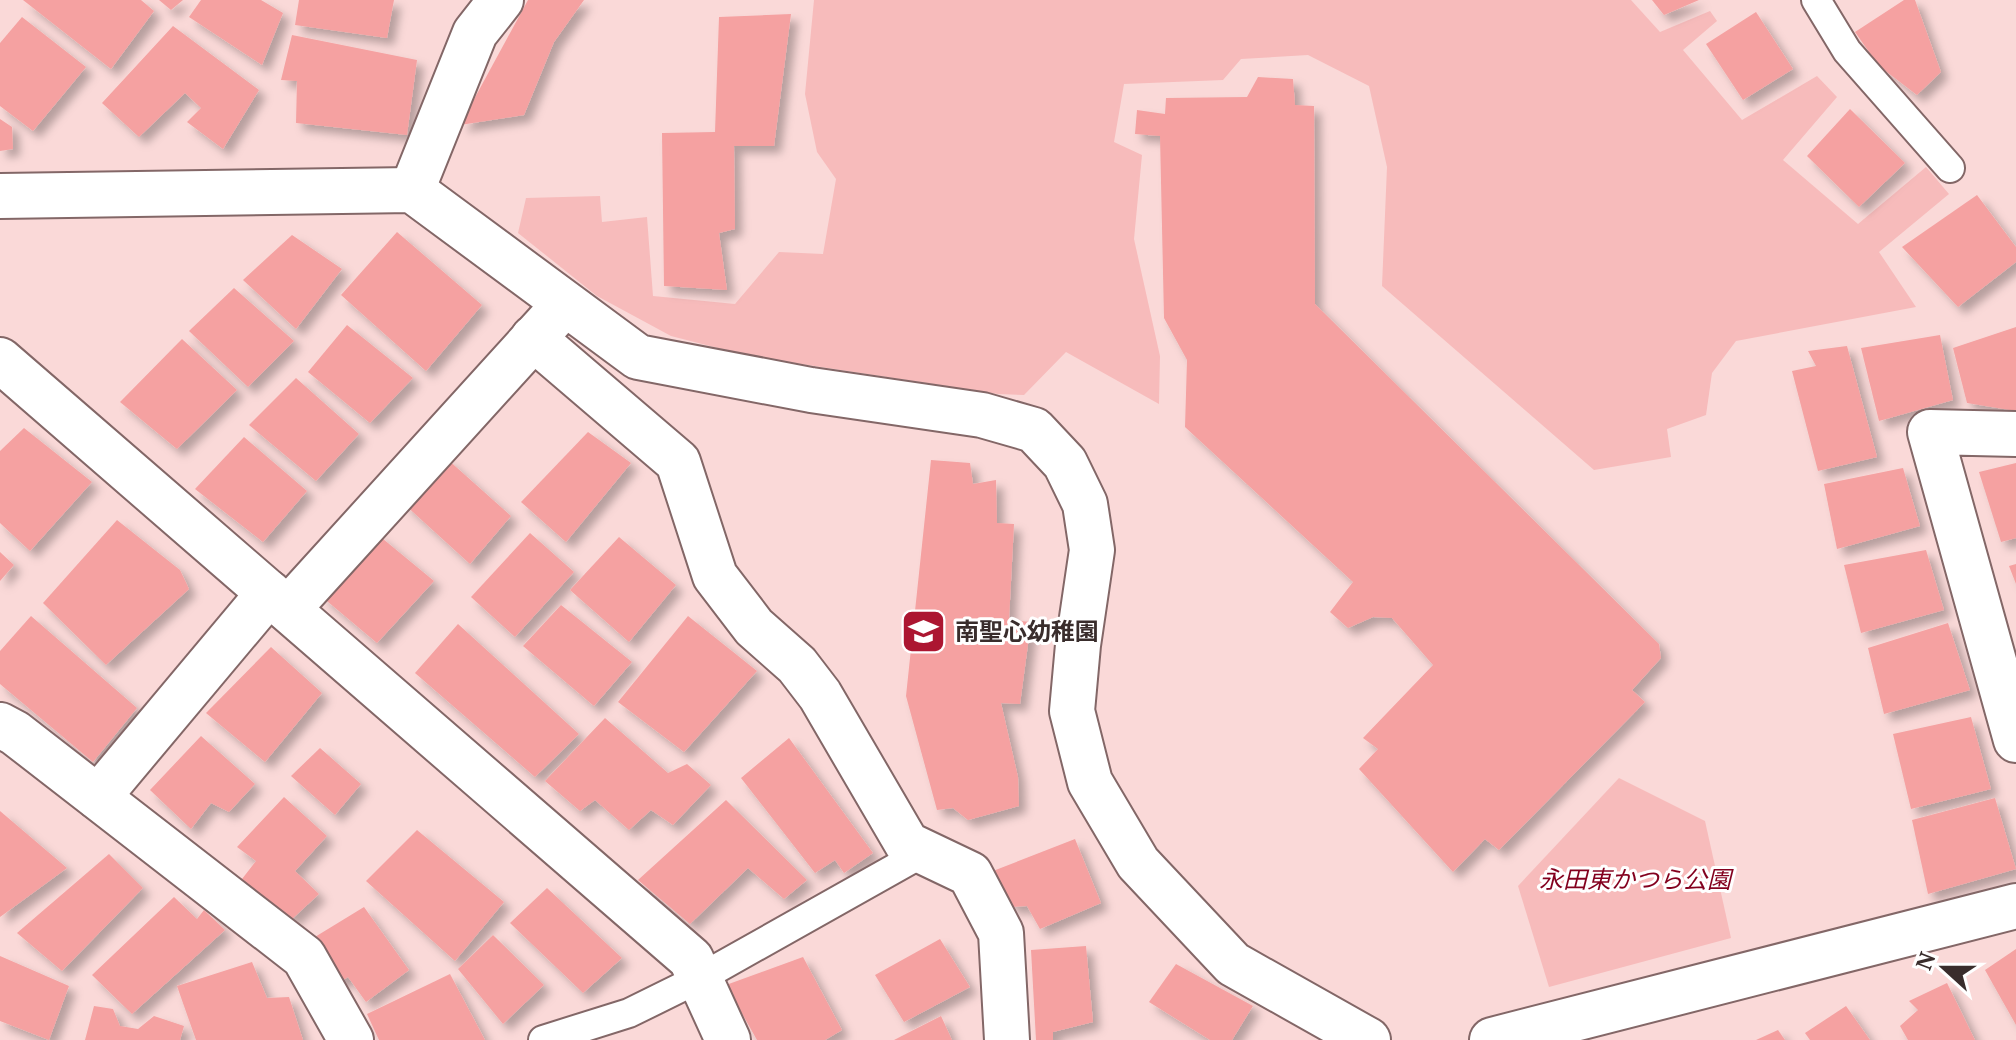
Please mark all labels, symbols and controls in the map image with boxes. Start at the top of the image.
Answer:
school or university icon: 南聖心幼稚園 [900,608,948,656]
place label: 南聖心幼稚園 [955,615,1099,647]
park label: 永田東かつら公園 [1539,863,1734,895]
north arrow [1904,928,1984,1008]
text: N [1908,947,1942,974]

